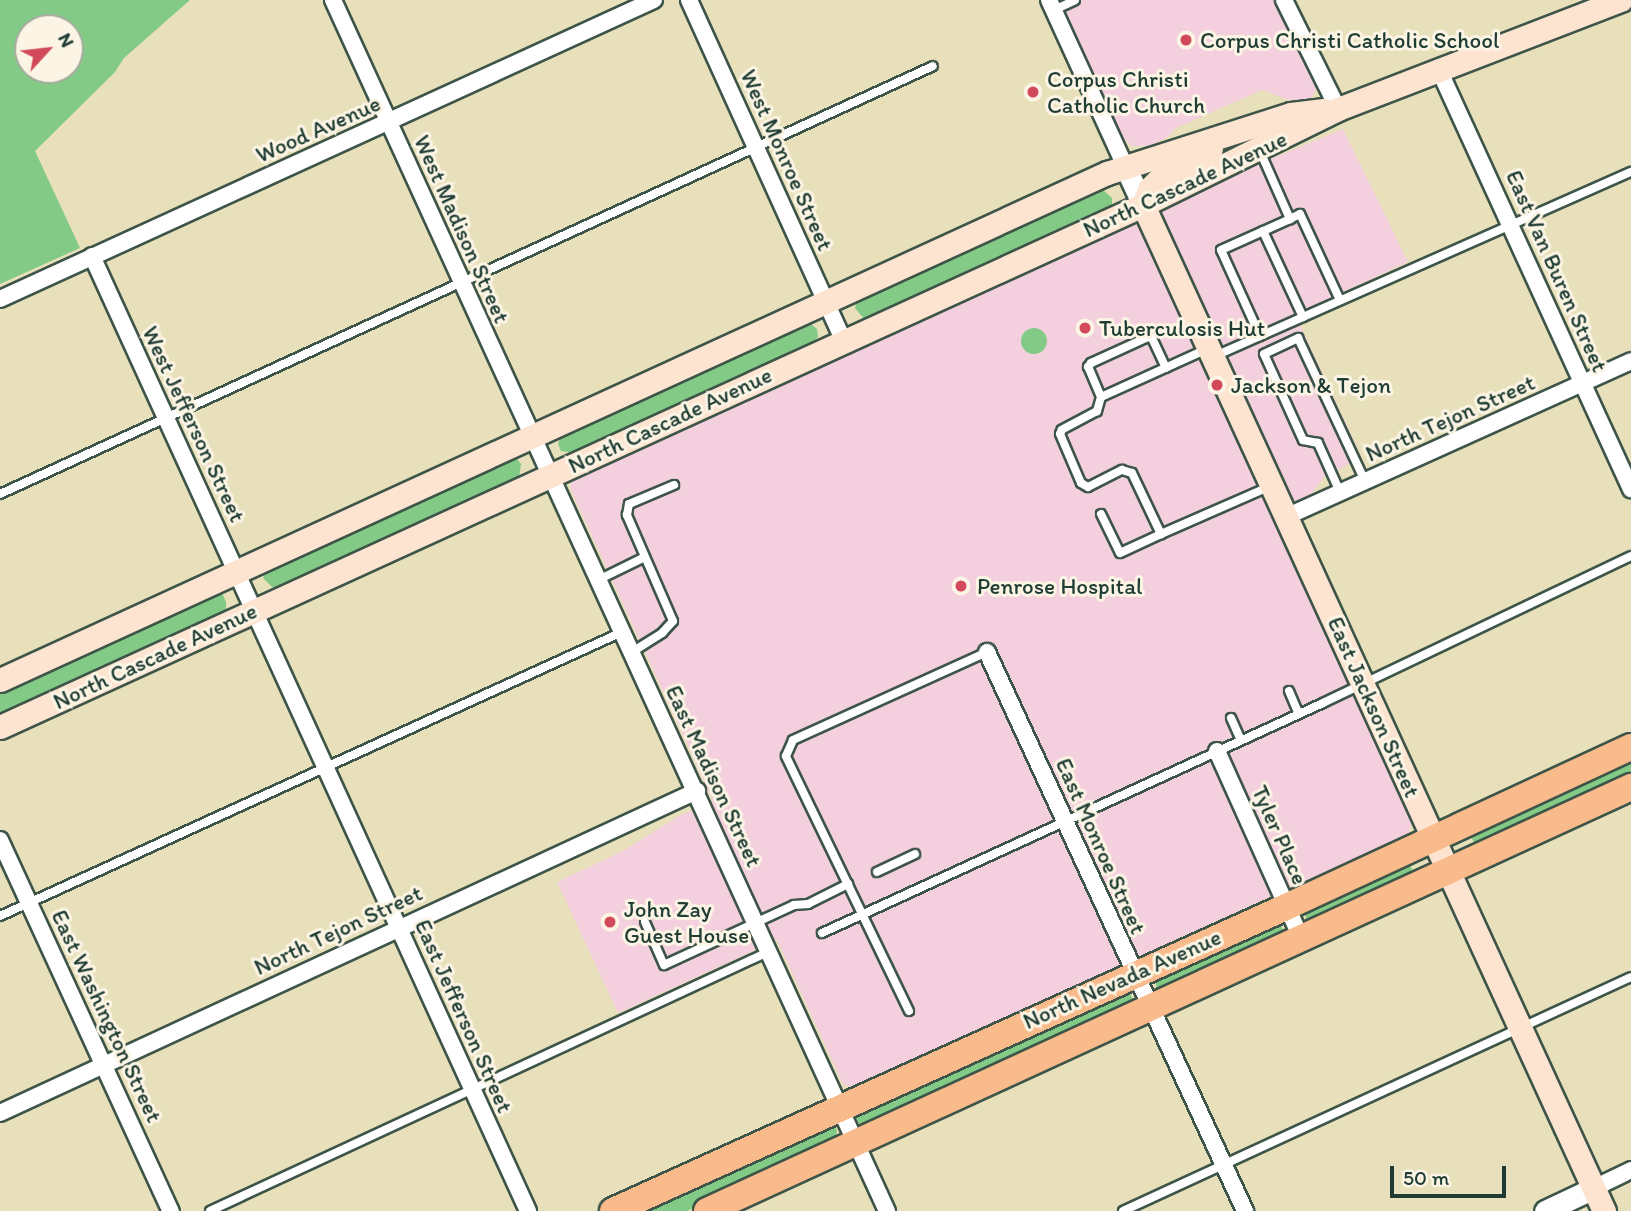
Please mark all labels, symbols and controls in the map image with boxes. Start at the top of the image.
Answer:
north arrow [14,14,84,84]
place label: Corpus Christi Catholic School [1200,26,1499,54]
text: N [53,29,80,51]
marker: Corpus Christi Catholic School [1178,32,1194,48]
place label: Corpus Christi Catholic Church [1047,65,1206,119]
street label: West Monroe Street [735,66,839,254]
marker: Corpus Christi Catholic Church [1025,84,1041,100]
street label: Wood Avenue [252,90,384,168]
street label: North Cascade Avenue [1079,125,1291,243]
street label: West Madison Street [408,130,516,328]
street label: East Van Buren Street [1500,166,1614,376]
place label: Tuberculosis Hut [1099,314,1265,342]
marker: Tuberculosis Hut [1077,320,1093,336]
street label: West Jefferson Street [136,321,252,527]
street label: North Cascade Avenue [564,361,776,479]
street label: North Tejon Street [1362,369,1538,467]
place label: Jackson & Tejon [1231,371,1388,399]
marker: Jackson & Tejon [1209,377,1225,393]
place label: Penrose Hospital [977,572,1143,600]
marker: Penrose Hospital [951,576,971,596]
street label: North Cascade Avenue [49,597,261,715]
street label: East Jackson Street [1322,612,1426,802]
street label: East Madison Street [660,680,768,872]
street label: East Monroe Street [1050,754,1152,938]
street label: Tyler Place [1246,781,1314,889]
street label: North Tejon Street [251,880,425,980]
place label: John Zay Guest House [624,895,749,949]
street label: East Washington Street [46,905,168,1127]
marker: John Zay Guest House [602,914,618,930]
street label: East Jefferson Street [409,915,519,1117]
street label: North Nevada Avenue [1019,923,1225,1035]
scale bar [1393,1152,1508,1196]
text: 50 m [1403,1165,1449,1190]

